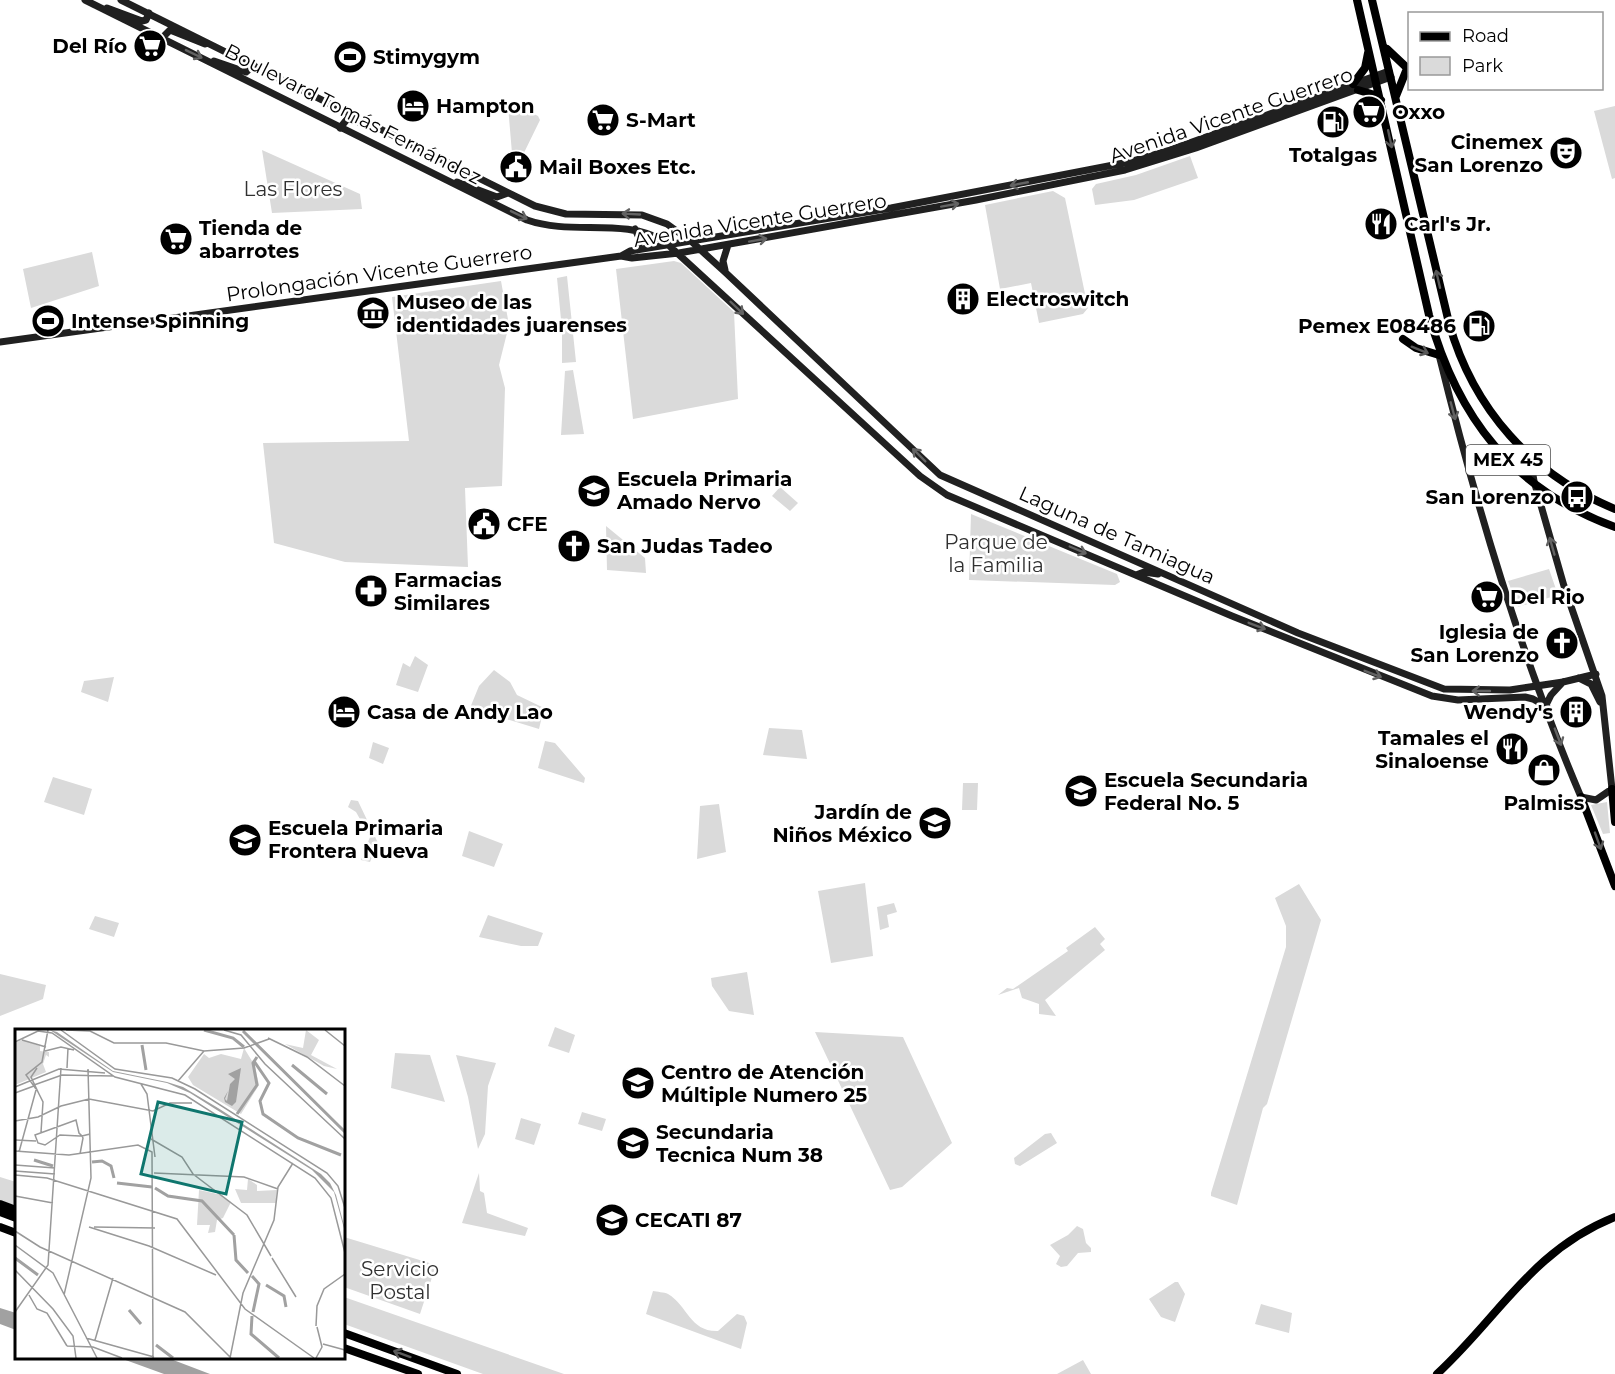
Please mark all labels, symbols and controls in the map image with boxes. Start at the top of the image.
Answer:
legend [1408,12,1603,90]
text: Road [1462,25,1509,47]
supermarket icon: Del Río [132,28,168,64]
place label: Del Río [52,34,127,58]
street label: Boulevard Tomás Fernández [221,39,485,189]
sports icon: Stimygym [332,39,368,75]
place label: Stimygym [373,45,480,69]
one-way arrow [184,48,202,60]
text: Park [1462,55,1503,77]
street label: Avenida Vicente Guerrero [1106,62,1356,168]
hotel icon: Hampton [395,88,431,124]
place label: Hampton [436,94,535,118]
supermarket icon: Oxxo [1351,94,1387,130]
place label: Oxxo [1392,100,1445,124]
supermarket icon: S-Mart [585,102,621,138]
fuel station icon: Totalgas [1315,104,1351,140]
place label: S-Mart [626,108,696,132]
one-way arrow [1385,128,1396,148]
place label: Cinemex San Lorenzo [1415,130,1543,177]
theatre icon: Cinemex San Lorenzo [1548,135,1584,171]
place label: Totalgas [1289,143,1377,167]
public building icon: Mail Boxes Etc. [498,149,534,185]
place label: Mail Boxes Etc. [539,155,696,179]
park label: Las Flores [244,177,343,201]
one-way arrow [1010,179,1029,190]
street label: Avenida Vicente Guerrero [632,188,888,252]
one-way arrow [940,199,959,210]
restaurant icon: Carl's Jr. [1363,206,1399,242]
one-way arrow [622,209,642,220]
one-way arrow [509,210,527,222]
place label: Carl's Jr. [1404,212,1491,236]
place label: Tienda de abarrotes [199,216,302,263]
supermarket icon: Tienda de abarrotes [158,221,194,257]
one-way arrow [748,234,768,245]
street label: Prolongación Vicente Guerrero [224,240,534,306]
one-way arrow [1432,269,1443,289]
building icon: Electroswitch [945,281,981,317]
place label: Electroswitch [986,287,1129,311]
place label: Museo de las identidades juarenses [396,290,627,337]
museum icon: Museo de las identidades juarenses [355,295,391,331]
one-way arrow [729,301,744,315]
sports icon: Intense Spinning [30,303,66,339]
fuel station icon: Pemex E08486 [1461,308,1497,344]
place label: Intense Spinning [71,309,249,333]
place label: Pemex E08486 [1298,314,1456,338]
one-way arrow [1410,345,1429,356]
one-way arrow [1448,401,1460,420]
road number: MEX 45 [1466,445,1550,475]
one-way arrow [911,447,926,462]
place label: Escuela Primaria Amado Nervo [616,467,792,514]
school or university icon: Escuela Primaria Amado Nervo [576,473,612,509]
bus stop icon: San Lorenzo [1559,479,1595,515]
street label: Laguna de Tamiagua [1015,481,1219,589]
place label: San Lorenzo [1426,485,1554,509]
public building icon: CFE [466,506,502,542]
place label: CFE [507,512,548,536]
church icon: San Judas Tadeo [556,528,592,564]
park label: Parque de la Familia [944,530,1048,577]
place label: San Judas Tadeo [597,534,772,558]
one-way arrow [1546,537,1557,556]
one-way arrow [1068,545,1086,556]
place label: Farmacias Similares [394,568,502,615]
pharmacy icon: Farmacias Similares [353,573,389,609]
supermarket icon: Del Rio [1469,579,1505,615]
place label: Del Rio [1510,585,1585,609]
place label: Iglesia de San Lorenzo [1411,620,1539,667]
one-way arrow [1247,621,1266,632]
church icon: Iglesia de San Lorenzo [1544,625,1580,661]
one-way arrow [1363,669,1381,680]
one-way arrow [1471,685,1491,697]
hotel icon: Casa de Andy Lao [326,694,362,730]
building icon: Wendy's [1558,694,1594,730]
place label: Casa de Andy Lao [367,700,553,724]
place label: Wendy's [1463,700,1553,724]
place label: Tamales el Sinaloense [1375,726,1489,773]
one-way arrow [1553,727,1564,745]
restaurant icon: Tamales el Sinaloense [1494,731,1530,767]
shop icon: Palmiss [1526,752,1562,788]
place label: Escuela Secundaria Federal No. 5 [1104,768,1308,815]
school or university icon: Escuela Secundaria Federal No. 5 [1063,773,1099,809]
place label: Palmiss [1504,791,1585,815]
place label: Jardín de Niños México [772,800,912,847]
school or university icon: Jardín de Niños México [917,805,953,841]
place label: Escuela Primaria Frontera Nueva [268,816,443,863]
school or university icon: Escuela Primaria Frontera Nueva [227,822,263,858]
one-way arrow [1593,832,1604,850]
inset map [15,1029,345,1359]
place label: Centro de Atención Múltiple Numero 25 [661,1060,867,1107]
school or university icon: Centro de Atención Múltiple Numero 25 [620,1065,656,1101]
place label: Secundaria Tecnica Num 38 [656,1120,823,1167]
school or university icon: Secundaria Tecnica Num 38 [615,1125,651,1161]
school or university icon: CECATI 87 [594,1202,630,1238]
place label: CECATI 87 [635,1208,742,1232]
park label: Servicio Postal [361,1257,439,1304]
one-way arrow [393,1348,412,1359]

